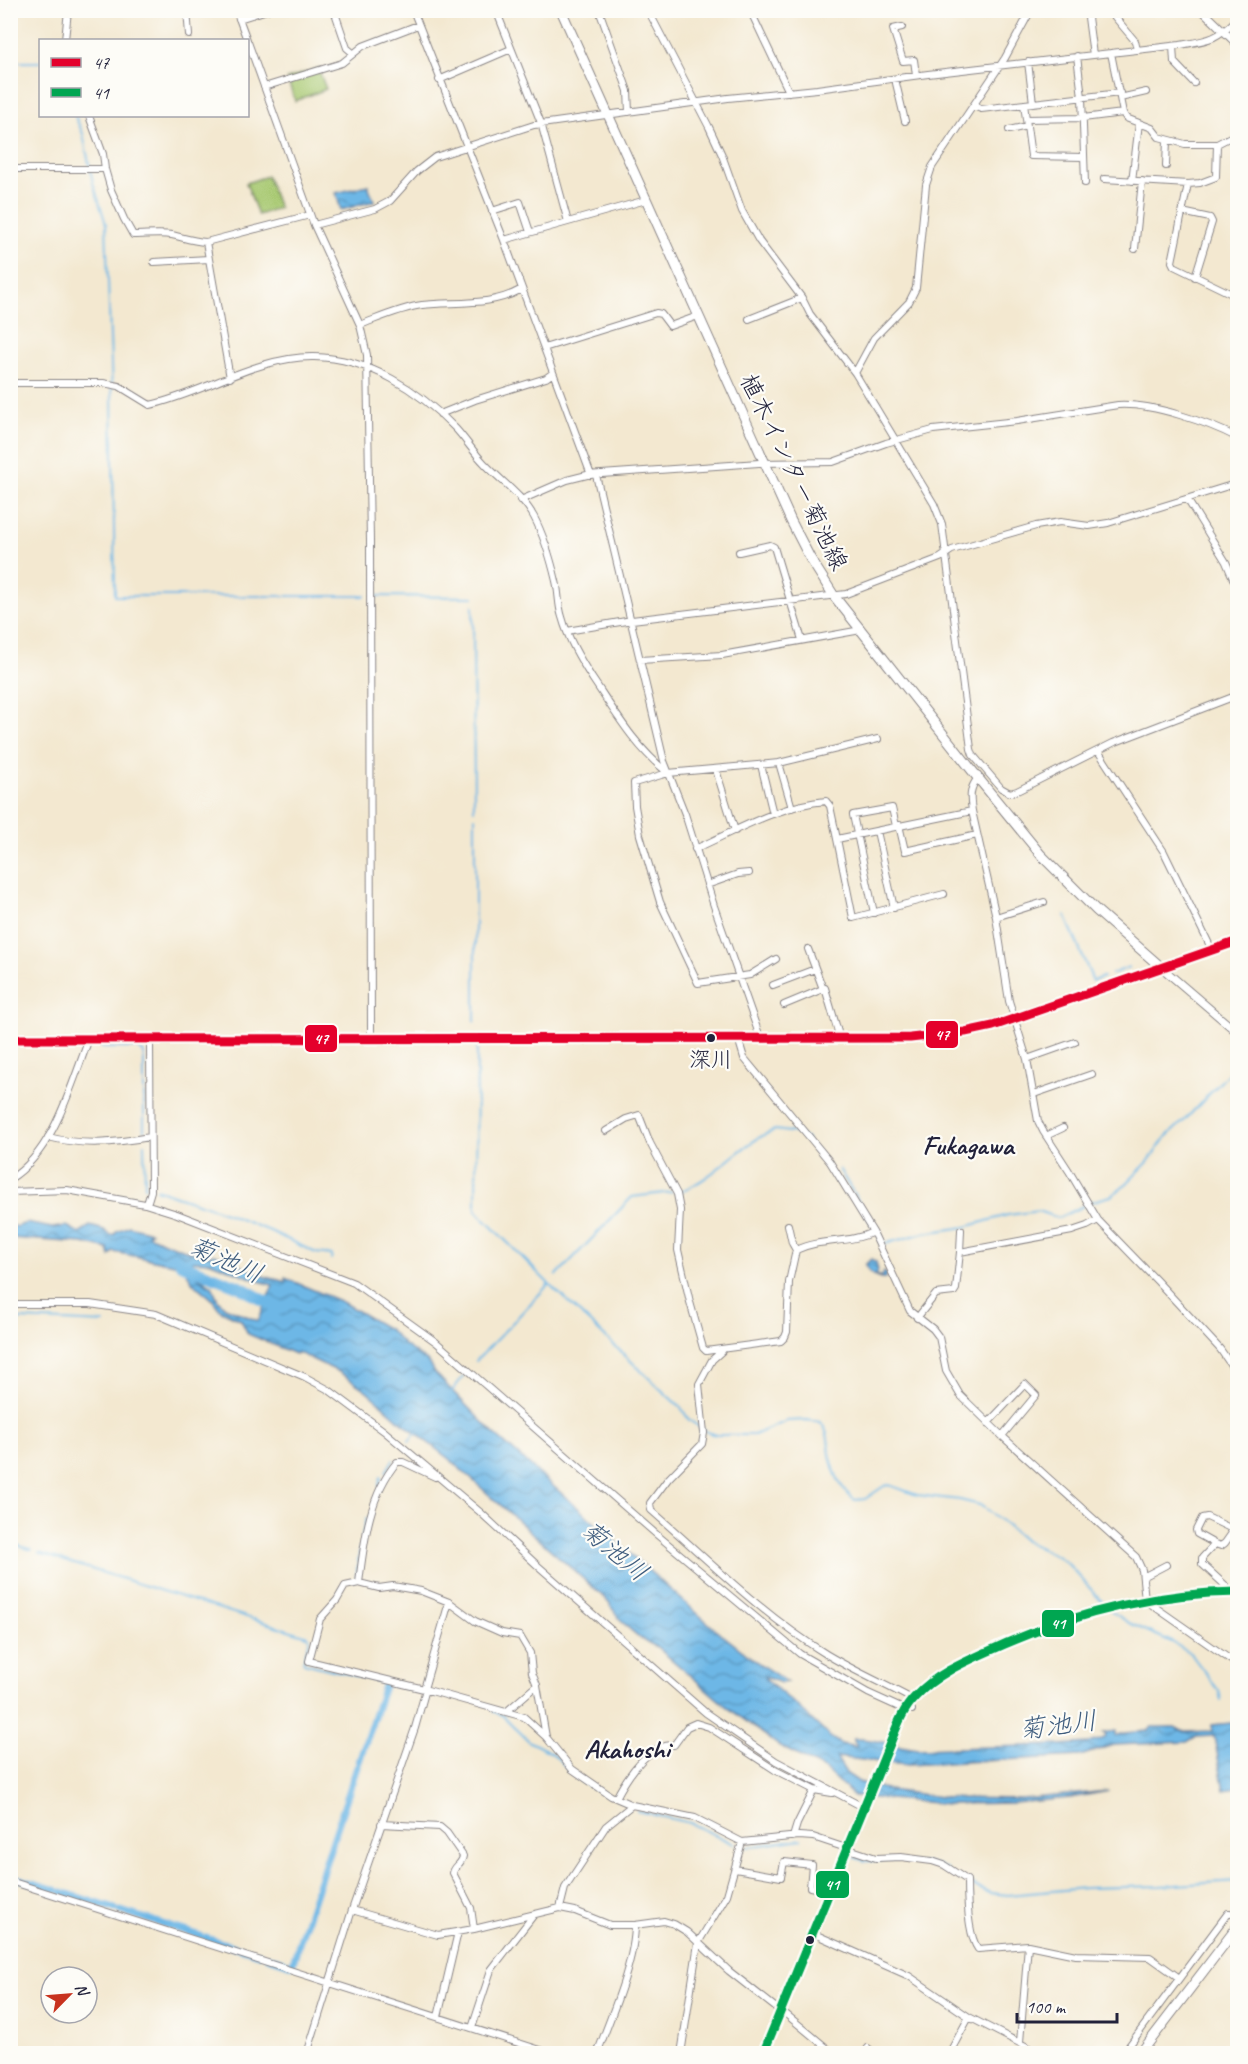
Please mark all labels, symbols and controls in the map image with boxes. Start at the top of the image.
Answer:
legend [39,39,249,117]
text: 47 [93,52,110,74]
text: 41 [93,82,110,104]
street label: 植木インター菊池線 [733,369,855,575]
line badge: 47 [925,1020,959,1049]
line badge: 47 [304,1024,338,1053]
text: 47 [935,1025,951,1045]
text: 47 [314,1029,330,1049]
marker: 深川 [705,1032,717,1044]
place label: 深川 [689,1046,733,1074]
district label: Fukagawa [923,1128,1015,1162]
water label: 菊池川 [184,1229,268,1291]
water label: 菊池川 [575,1513,655,1589]
line badge: 41 [1041,1609,1075,1638]
text: 41 [1051,1614,1067,1634]
water label: 菊池川 [1017,1704,1099,1746]
district label: Akahoshi [584,1732,674,1766]
line badge: 41 [815,1870,850,1899]
text: 41 [825,1875,841,1895]
unlabelled marker [804,1934,816,1946]
north arrow [39,1965,99,2025]
text: N [71,1980,94,2001]
scale bar [1017,1986,1118,2024]
text: 100 m [1026,1996,1067,2018]

